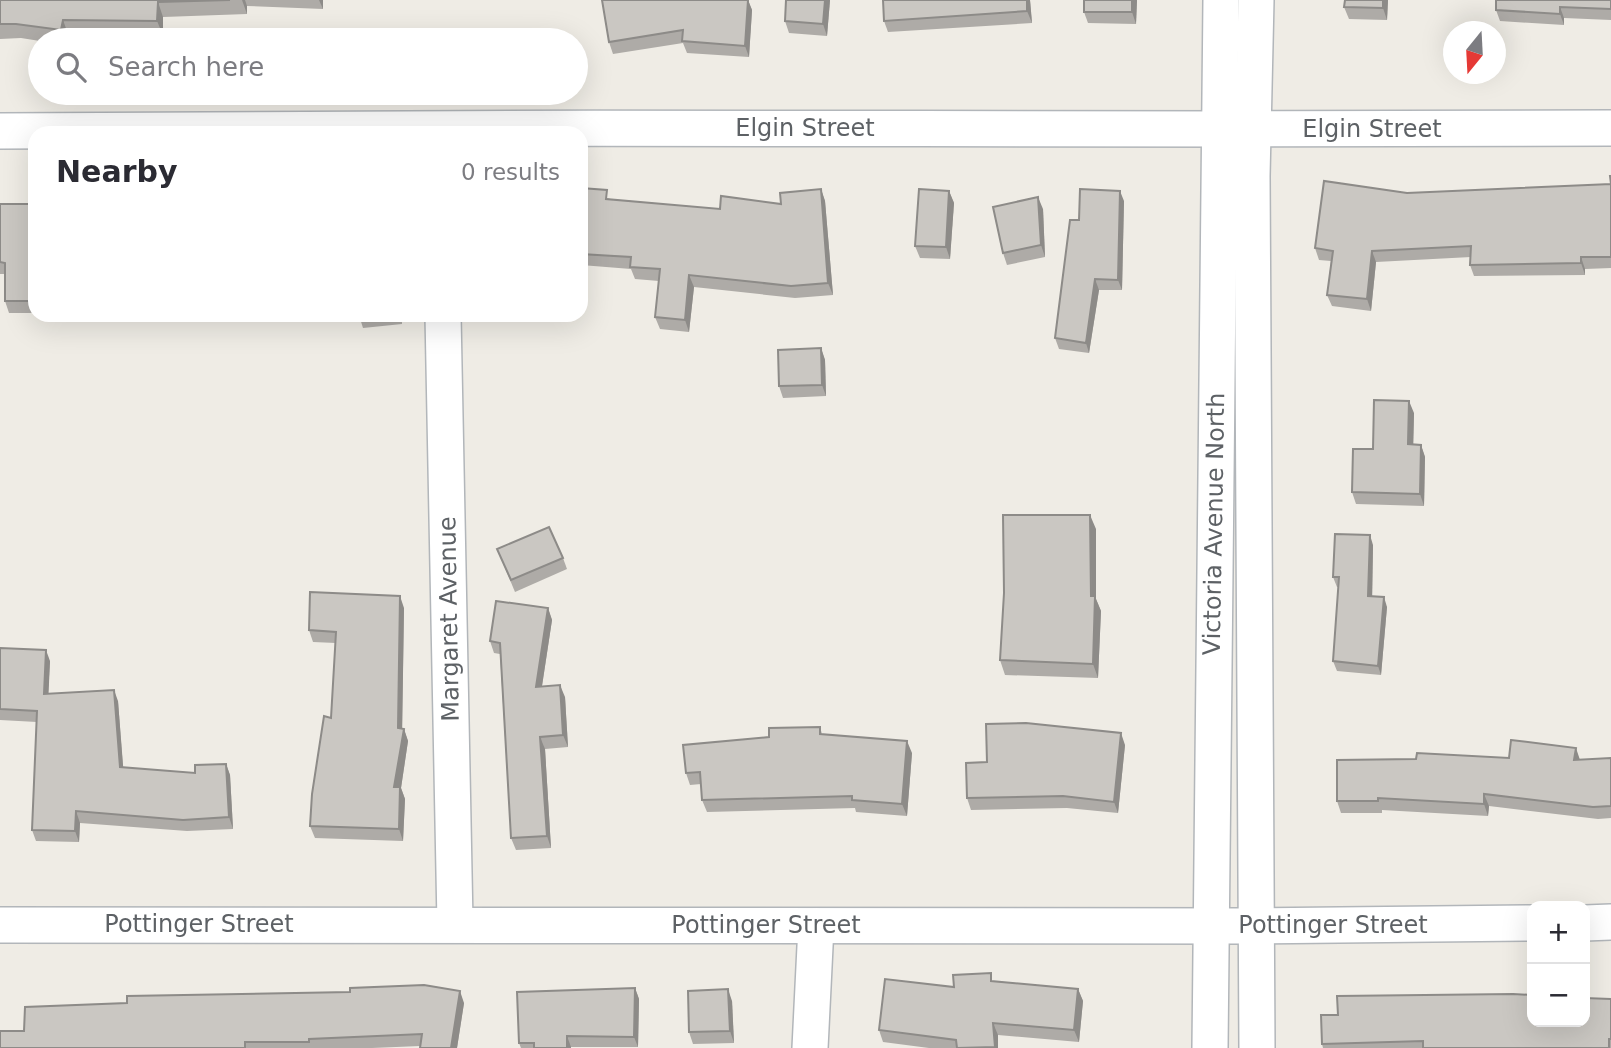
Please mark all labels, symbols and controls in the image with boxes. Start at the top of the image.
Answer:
north arrow [1443,21,1506,84]
search box [28,28,588,105]
icon: search [52,48,90,86]
text: Search here [108,52,264,82]
street label: Elgin Street [735,114,875,142]
street label: Elgin Street [1302,115,1442,143]
text: Nearby [56,154,178,189]
text: 0 results [461,159,560,185]
street label: Victoria Avenue North [1198,392,1230,656]
street label: Margaret Avenue [433,516,465,722]
map controls [1527,901,1590,1027]
button: + [1527,901,1590,964]
street label: Pottinger Street [104,910,294,938]
street label: Pottinger Street [671,911,861,939]
street label: Pottinger Street [1238,911,1428,939]
button: − [1527,964,1590,1027]

